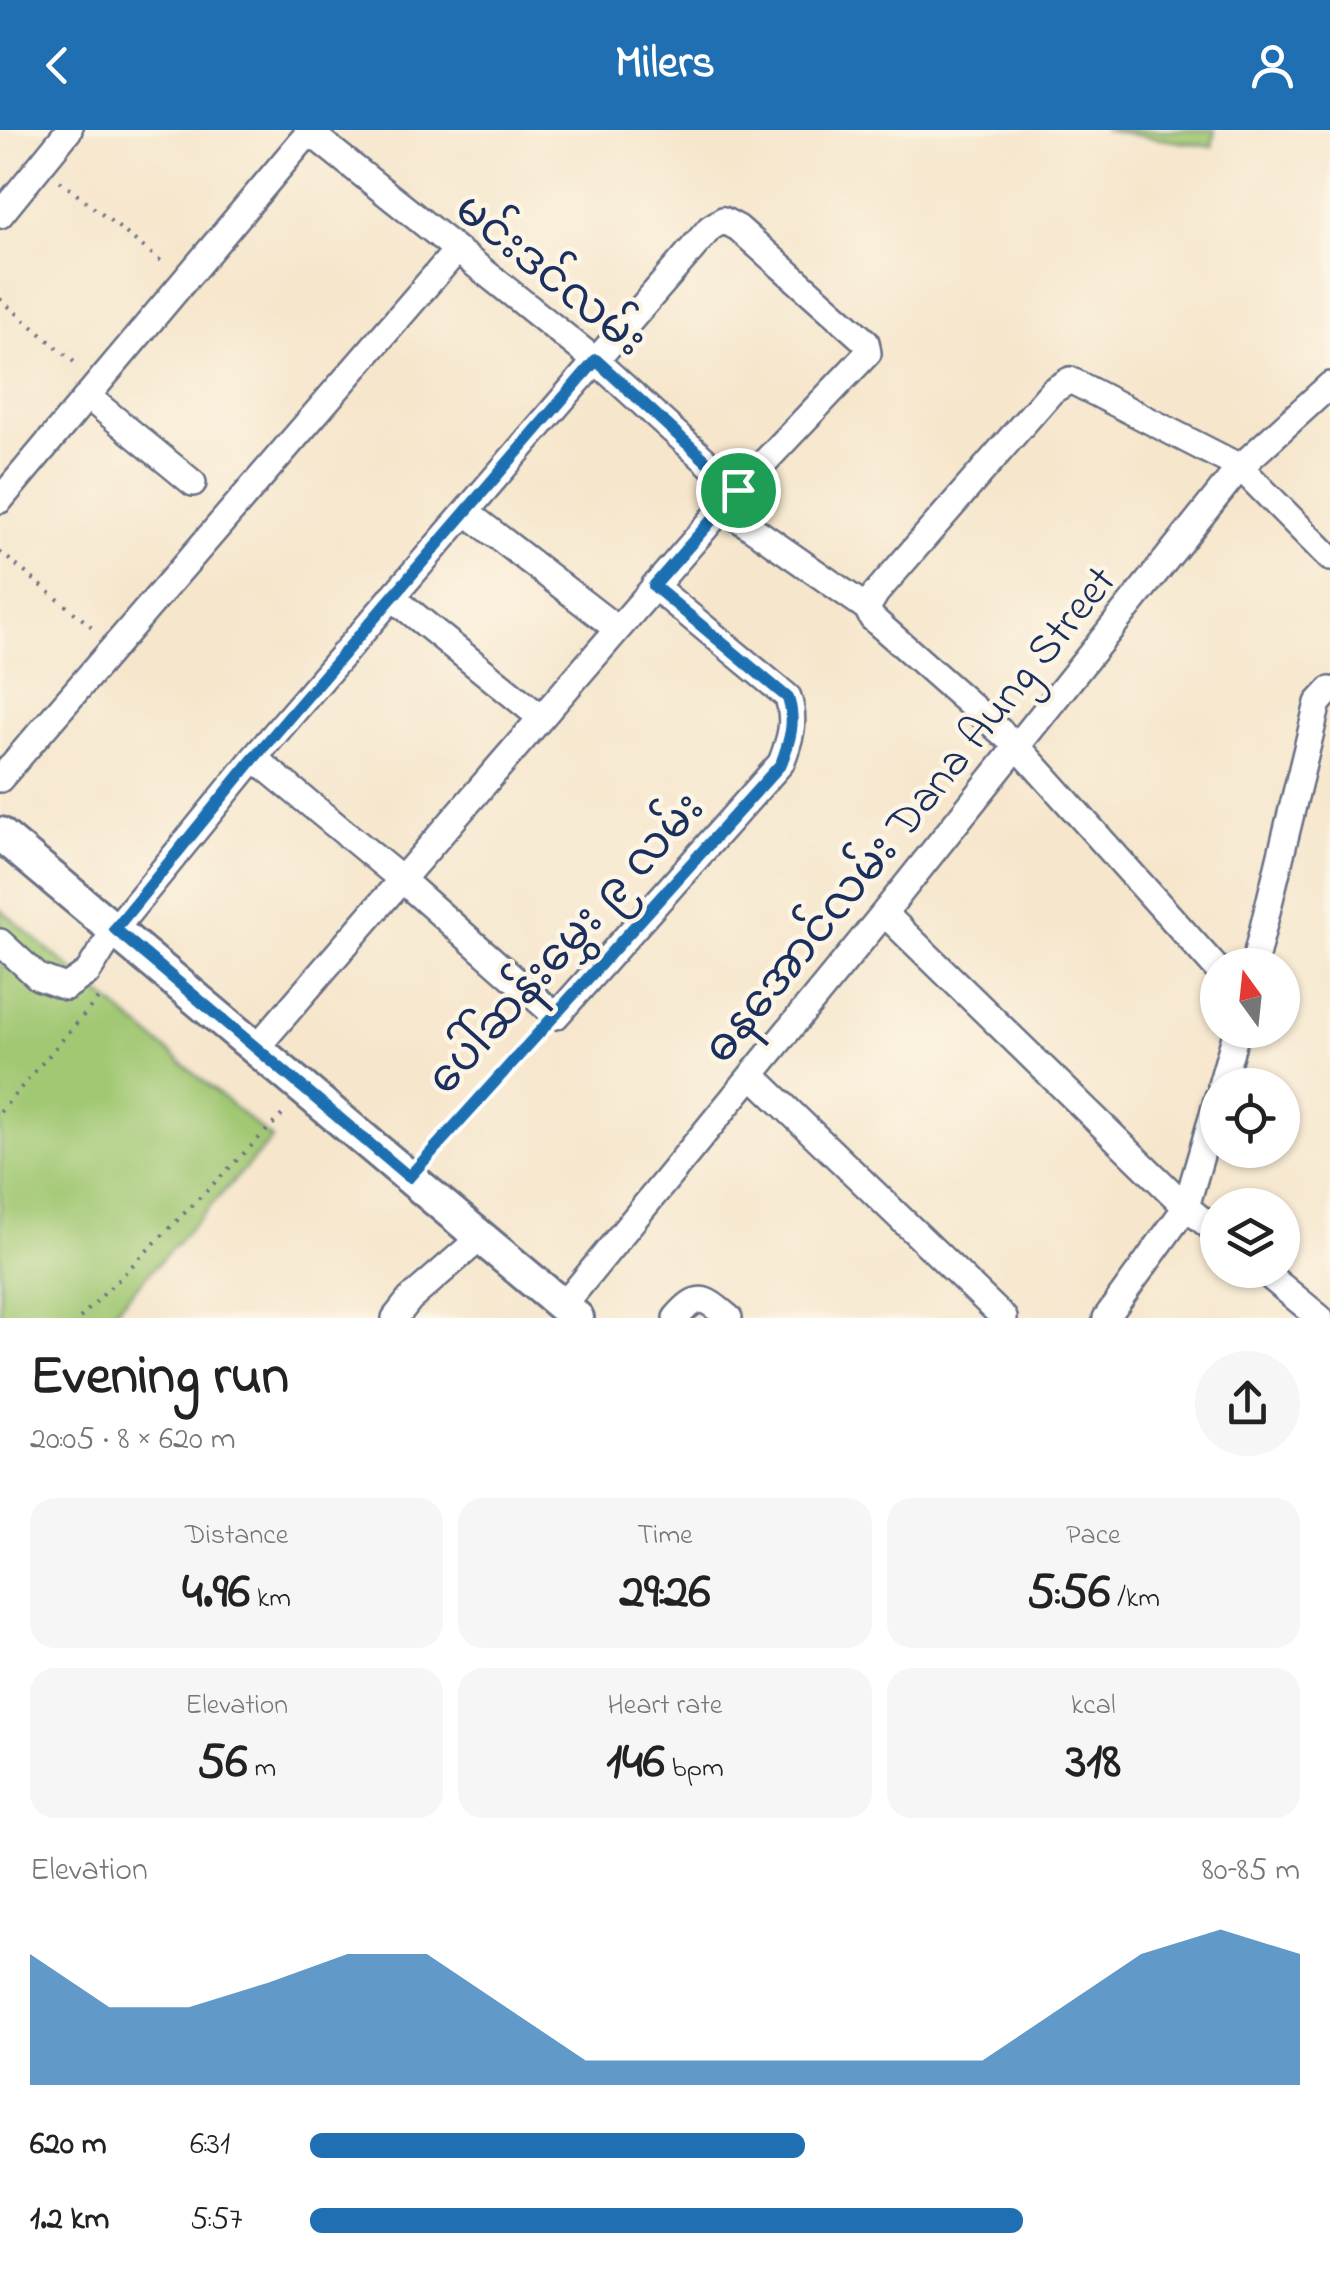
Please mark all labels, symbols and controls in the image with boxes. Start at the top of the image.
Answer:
text: Milers [615,32,715,98]
icon: back [30,38,85,93]
icon: person [1245,38,1300,93]
street label: မင်းဒင်လမ်း [439,177,661,375]
pin [696,448,781,533]
icon: arrive [711,463,766,518]
street label: ဓနအောင်လမ်း Dana Aung Street [687,551,1135,1080]
street label: ပေါ်ဆန်းမွှေး ၉ လမ်း [411,777,722,1111]
north arrow [1200,948,1300,1048]
map controls [1200,948,1300,1288]
button: locate [1200,1068,1300,1168]
button: layers [1200,1188,1300,1288]
text: Evening run [30,1339,289,1419]
button: share [1195,1351,1300,1456]
text: 20:05 · 8 × 620 m [30,1417,236,1464]
text: Distance [185,1516,288,1557]
text: Time [637,1516,693,1557]
text: Pace [1066,1516,1121,1557]
text: 4.96 [182,1557,250,1630]
text: 29:26 [619,1557,710,1630]
text: 5:56 [1027,1557,1110,1630]
text: km [250,1579,291,1620]
text: /km [1110,1579,1160,1620]
text: Elevation [185,1686,288,1727]
text: Heart rate [608,1686,722,1727]
text: kcal [1071,1686,1116,1727]
text: 56 [197,1727,248,1800]
text: 146 [606,1727,665,1800]
text: 318 [1066,1727,1121,1800]
text: m [248,1749,276,1790]
text: bpm [665,1749,724,1790]
text: Elevation [30,1848,148,1895]
text: 80–85 m [1202,1848,1300,1895]
text: 620 m [30,2122,107,2169]
text: 6:31 [190,2122,230,2169]
text: 1.2 km [30,2197,109,2244]
text: 5:57 [190,2197,243,2244]

